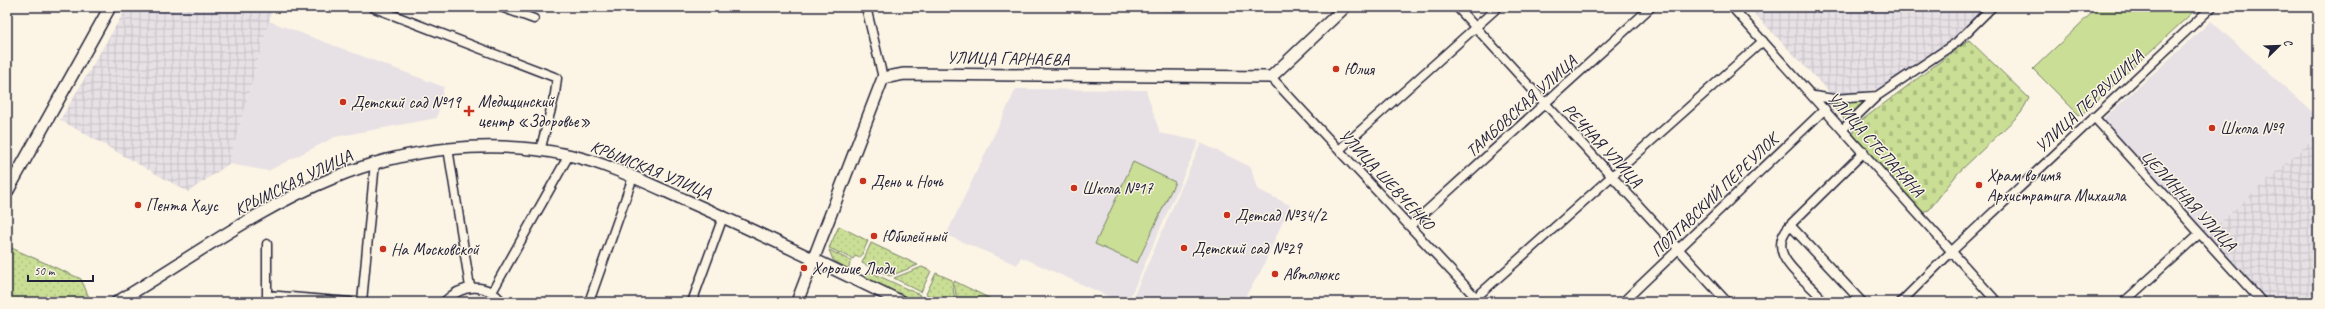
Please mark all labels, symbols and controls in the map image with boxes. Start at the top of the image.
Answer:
north arrow [2259,26,2299,66]
text: С [2281,37,2296,49]
street label: УЛИЦА ПЕРВУШИНА [2031,45,2149,157]
street label: УЛИЦА ГАРНАЕВА [947,47,1071,70]
street label: ТАМБОВСКАЯ УЛИЦА [1462,50,1582,162]
place label: Юлия [1344,59,1376,80]
marker: Юлия [1331,64,1341,74]
street label: УЛИЦА СТЕПАНЯНА [1823,88,1929,202]
place label: Медицинский центр «Здоровье» [478,91,590,132]
place label: Детский сад №19 [351,92,462,113]
marker: Детский сад №19 [338,97,348,107]
street label: РЕЧНАЯ УЛИЦА [1559,99,1647,192]
marker: Медицинский центр «Здоровье» [463,105,475,117]
place label: Школа №9 [2220,118,2285,139]
marker: Школа №9 [2207,123,2217,133]
street label: УЛИЦА ШЕВЧЕНКО [1335,125,1440,235]
street label: ПОЛТАВСКИЙ ПЕРЕУЛОК [1646,127,1785,261]
street label: КРЫМСКАЯ УЛИЦА [588,136,715,203]
street label: КРЫМСКАЯ УЛИЦА [231,145,356,220]
street label: ЦЕЛИННАЯ УЛИЦА [2137,146,2242,256]
place label: Храм во имя Архистратига Михаила [1987,165,2127,206]
place label: День и Ночь [871,171,944,192]
marker: День и Ночь [858,176,868,186]
place label: Школа №17 [1082,178,1154,199]
marker: Храм во имя Архистратига Михаила [1974,180,1984,190]
marker: Школа №17 [1069,183,1079,193]
place label: Пента Хаус [146,195,219,216]
marker: Пента Хаус [133,200,143,210]
place label: Детсад №34/2 [1235,205,1328,226]
marker: Детсад №34/2 [1222,210,1232,220]
place label: Юбилейный [882,226,948,247]
marker: Юбилейный [869,231,879,241]
place label: Детский сад №29 [1192,238,1303,259]
place label: На Московской [391,239,480,260]
marker: Детский сад №29 [1179,243,1189,253]
marker: На Московской [378,244,388,254]
scale bar [28,257,93,283]
place label: Хорошие Люди [812,258,896,279]
text: 50 m [34,263,56,279]
marker: Хорошие Люди [799,263,809,273]
place label: Автолюкс [1283,264,1340,285]
marker: Автолюкс [1270,269,1280,279]

